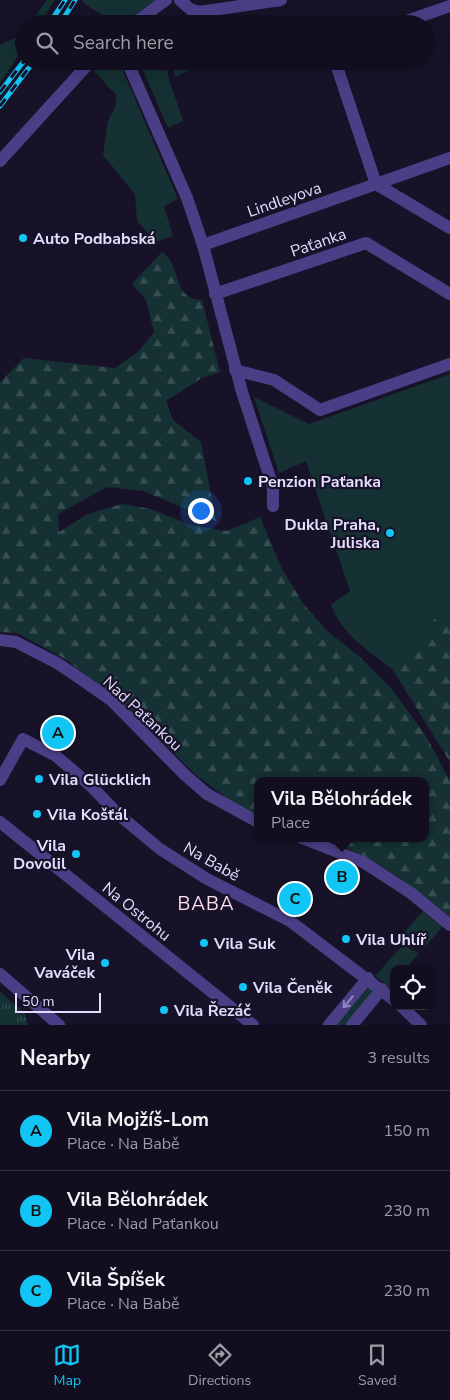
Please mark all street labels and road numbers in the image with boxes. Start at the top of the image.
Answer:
street label: Lindleyova [244,177,324,223]
street label: Paťanka [287,223,349,263]
street label: Nad Paťankou [98,671,187,756]
street label: Na Babě [179,837,244,887]
street label: Na Ostrohu [97,877,175,946]

